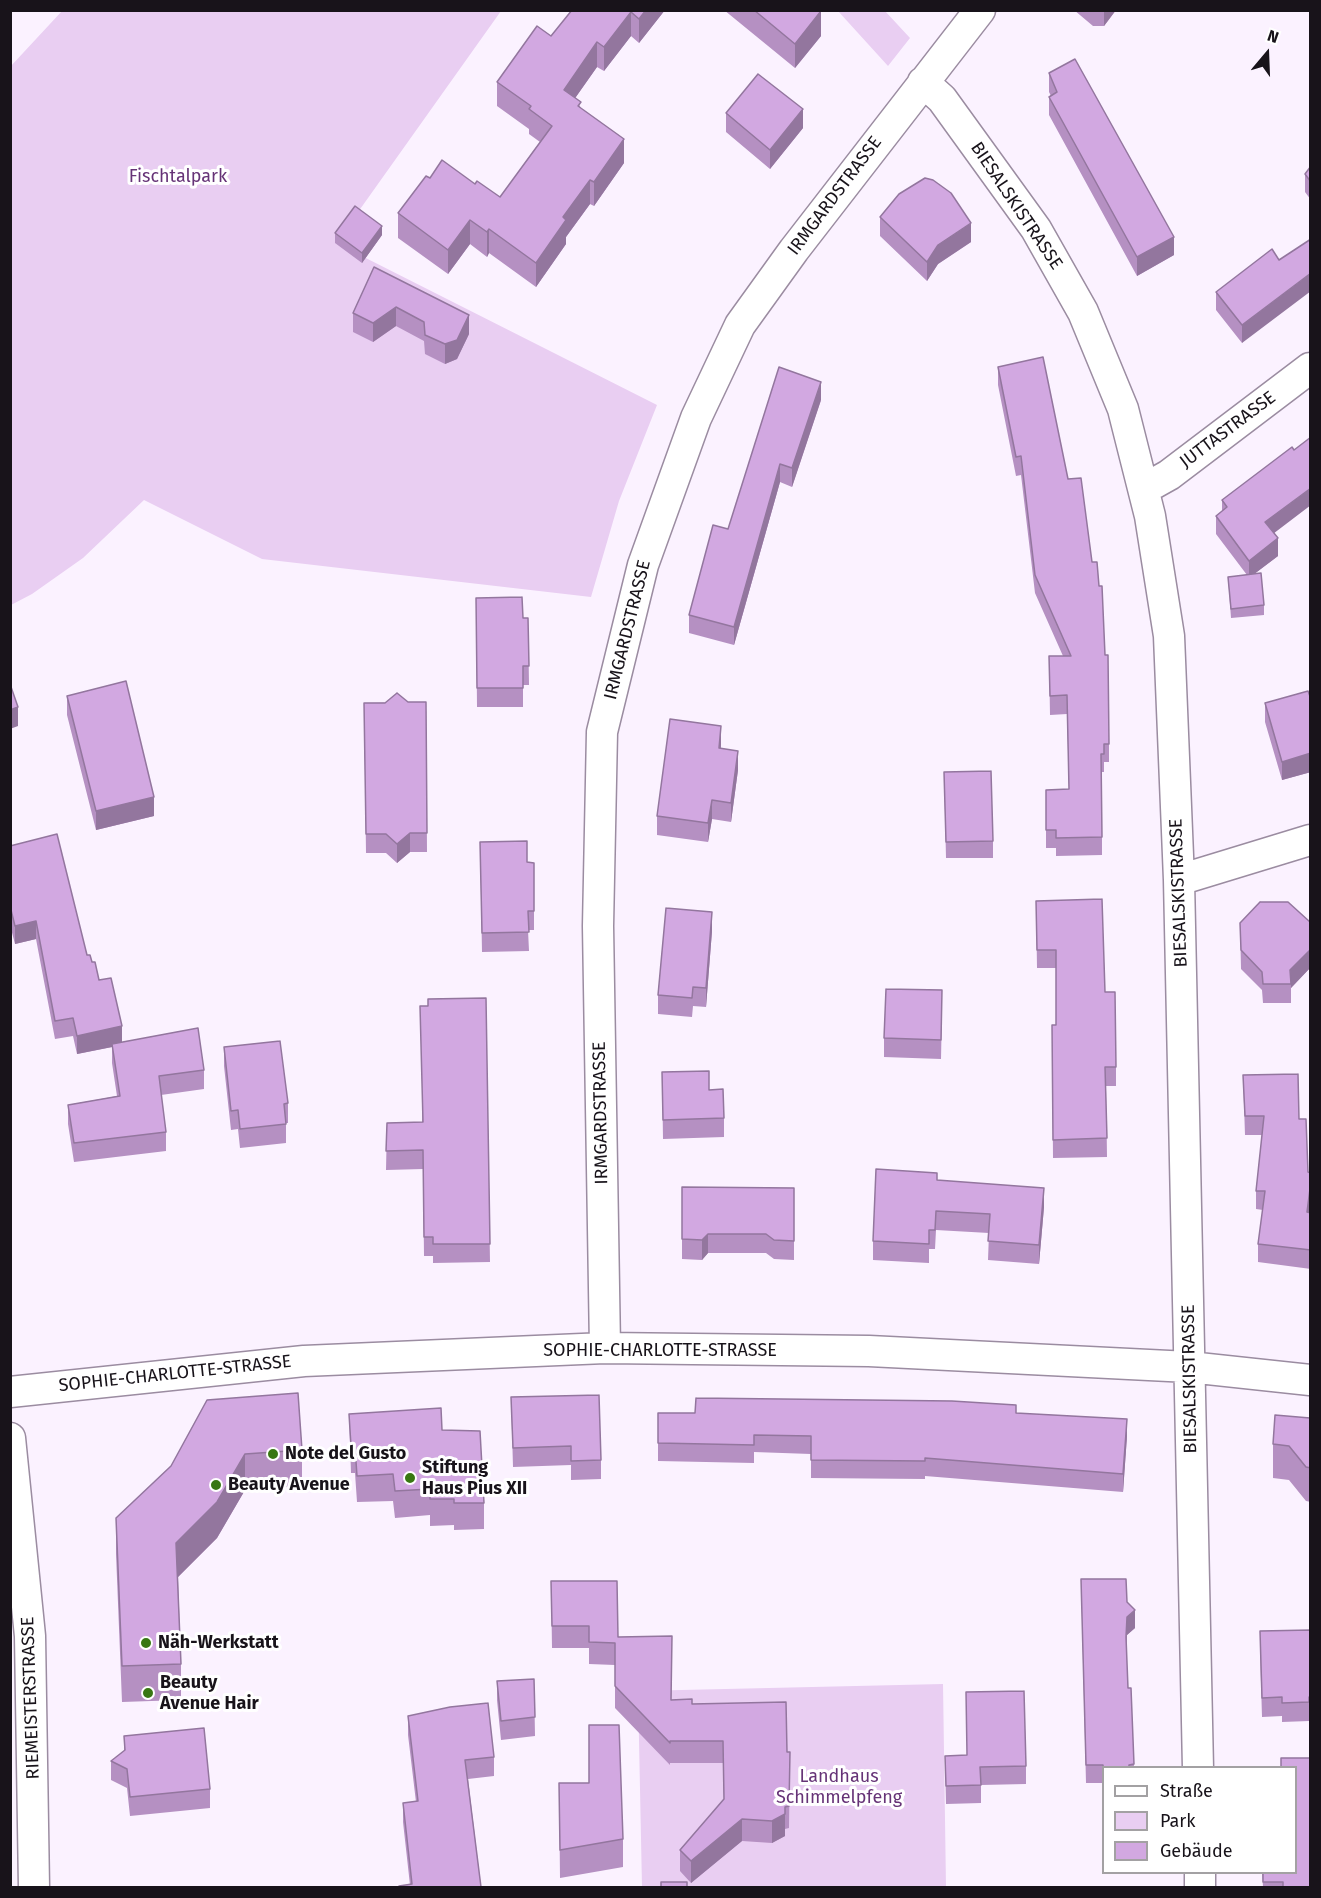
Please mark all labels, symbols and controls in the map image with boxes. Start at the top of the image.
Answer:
north arrow [1237,24,1297,84]
text: N [1265,26,1281,47]
street label: IRMGARDSTRASSE [783,132,887,260]
street label: BIESALSKISTRASSE [965,138,1067,274]
park label: Fischtalpark [129,166,227,188]
street label: JUTTASTRASSE [1176,387,1280,473]
street label: IRMGARDSTRASSE [600,558,656,702]
street label: BIESALSKISTRASSE [1166,818,1192,968]
street label: IRMGARDSTRASSE [589,1041,613,1185]
street label: BIESALSKISTRASSE [1178,1304,1202,1454]
street label: SOPHIE-CHARLOTTE-STRASSE [543,1340,777,1362]
street label: SOPHIE-CHARLOTTE-STRASSE [58,1351,292,1397]
place label: Note del Gusto [285,1443,406,1465]
marker: Note del Gusto [266,1447,280,1461]
place label: Stiftung Haus Pius XII [422,1457,527,1500]
marker: Stiftung Haus Pius XII [403,1471,417,1485]
place label: Beauty Avenue [228,1474,350,1496]
marker: Beauty Avenue [209,1478,223,1492]
street label: RIEMEISTERSTRASSE [17,1616,45,1780]
place label: Näh-Werkstatt [158,1632,279,1654]
marker: Näh-Werkstatt [139,1636,153,1650]
place label: Beauty Avenue Hair [160,1672,259,1714]
marker: Beauty Avenue Hair [141,1686,155,1700]
park label: Landhaus Schimmelpfeng [776,1766,902,1808]
legend [1102,1766,1297,1874]
text: Straße [1160,1780,1213,1802]
text: Park [1160,1810,1195,1832]
text: Gebäude [1160,1840,1233,1862]

